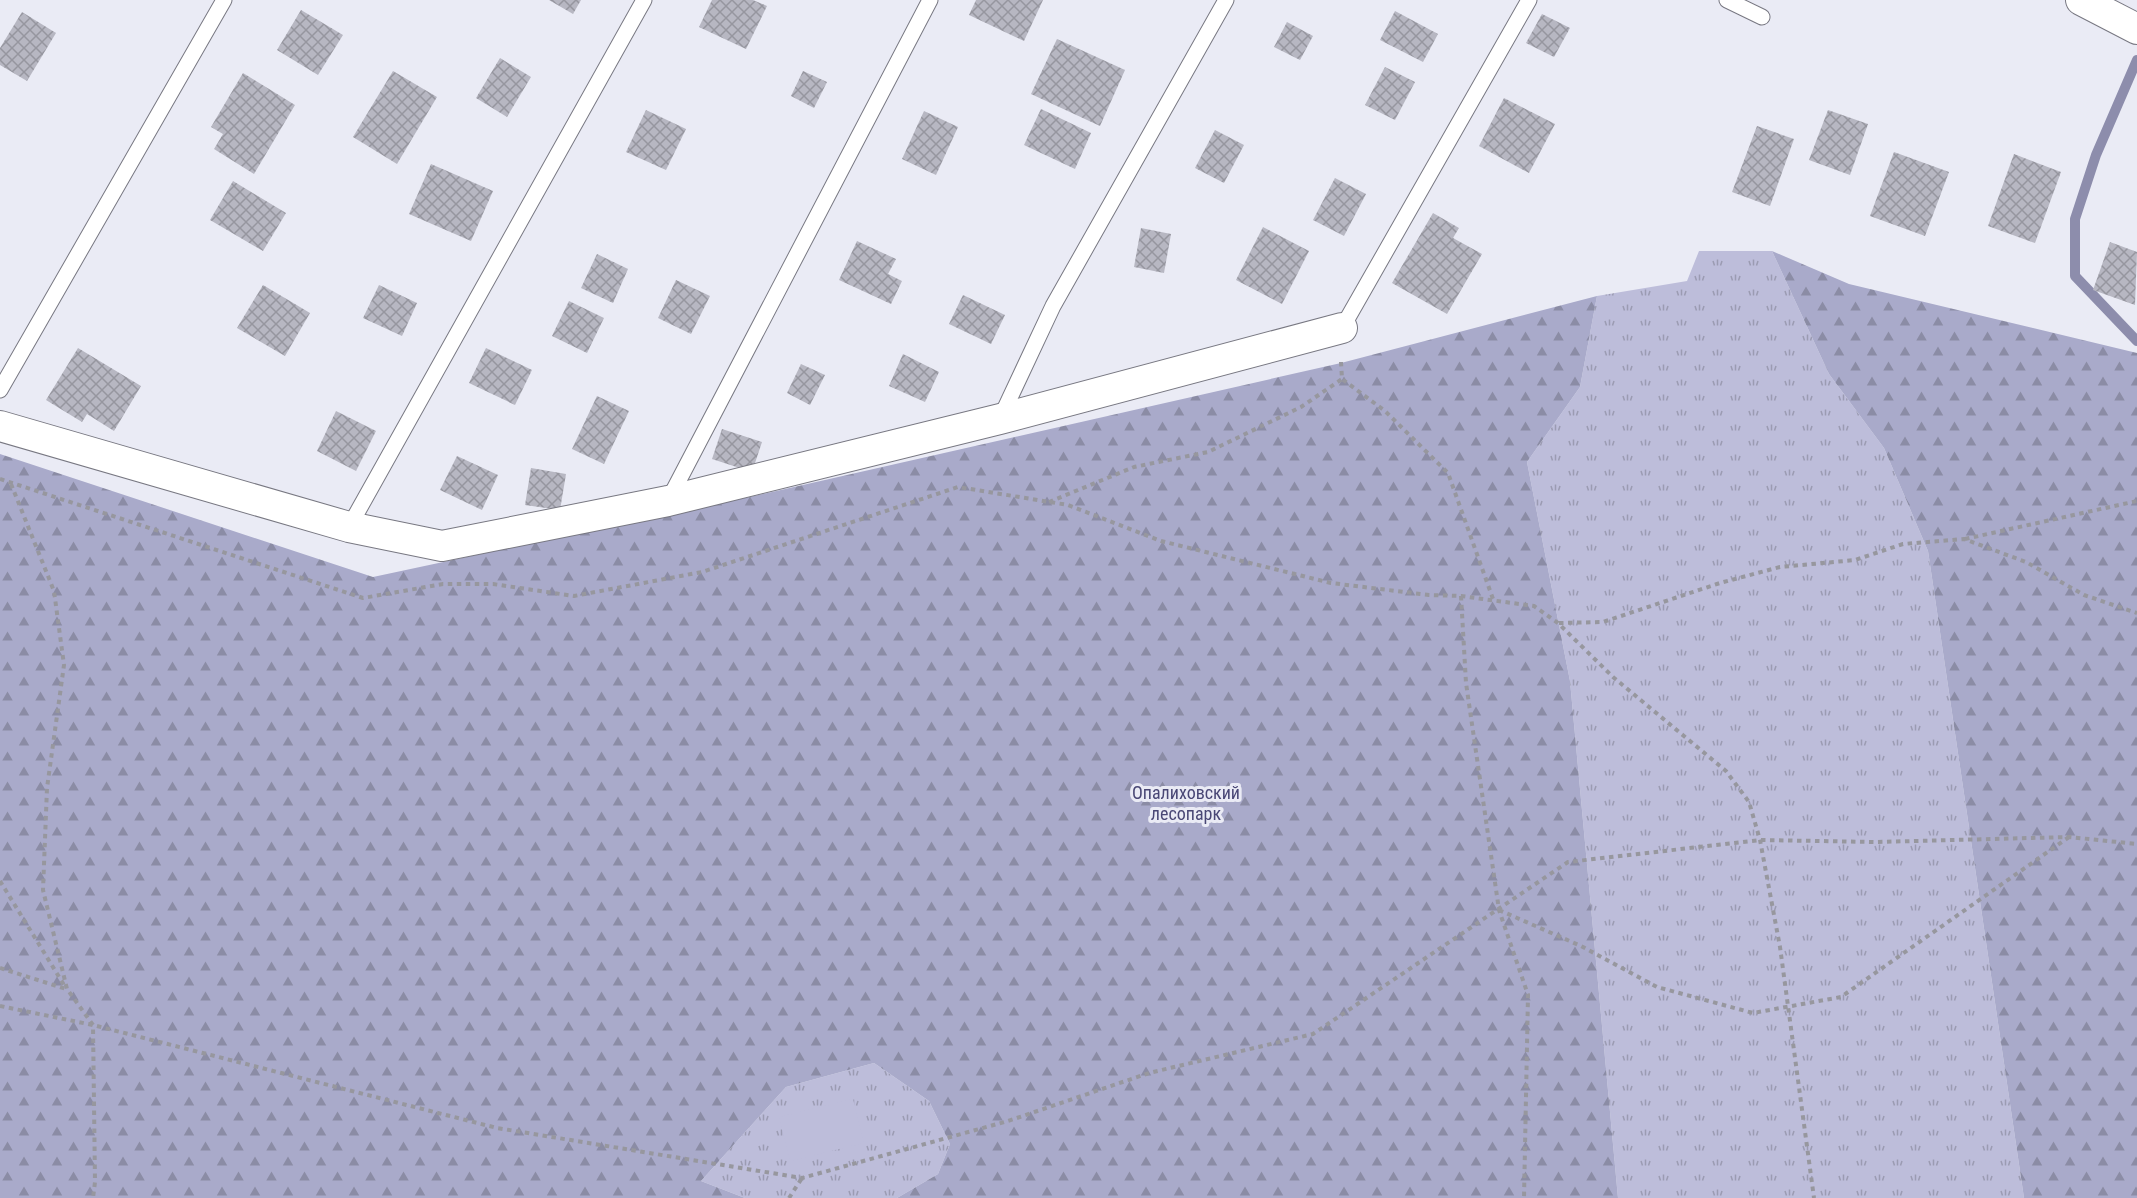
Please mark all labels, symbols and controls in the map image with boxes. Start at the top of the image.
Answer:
park label: Опалиховский лесопарк [1132,782,1240,824]

